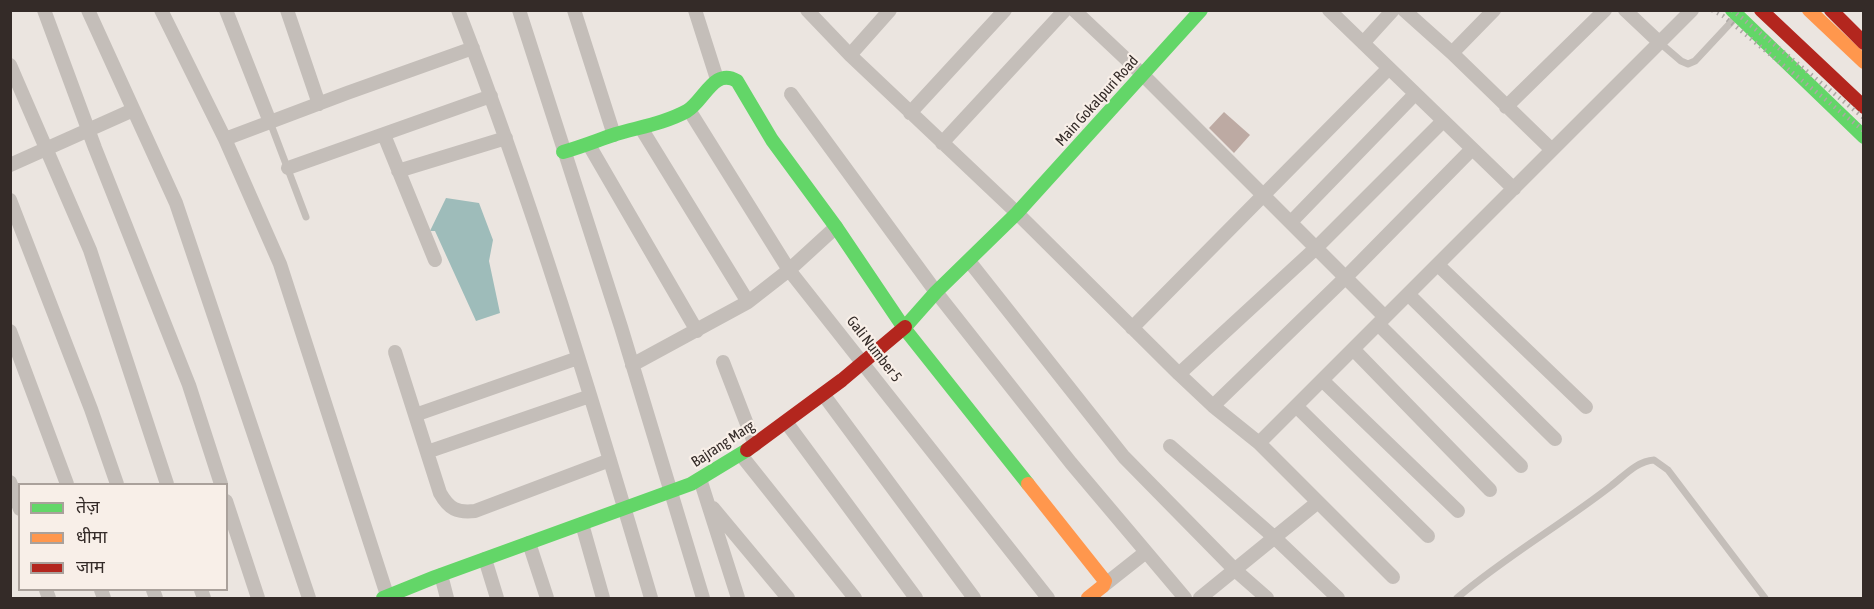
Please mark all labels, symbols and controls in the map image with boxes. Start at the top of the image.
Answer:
street label: Main Gokalpuri Road [1052,52,1142,150]
street label: Gali Number 5 [843,312,905,386]
street label: Bajrang Marg [688,417,758,471]
legend [18,483,228,591]
text: तेज़ [76,496,100,517]
text: धीमा [76,526,107,547]
text: जाम [76,556,105,577]

